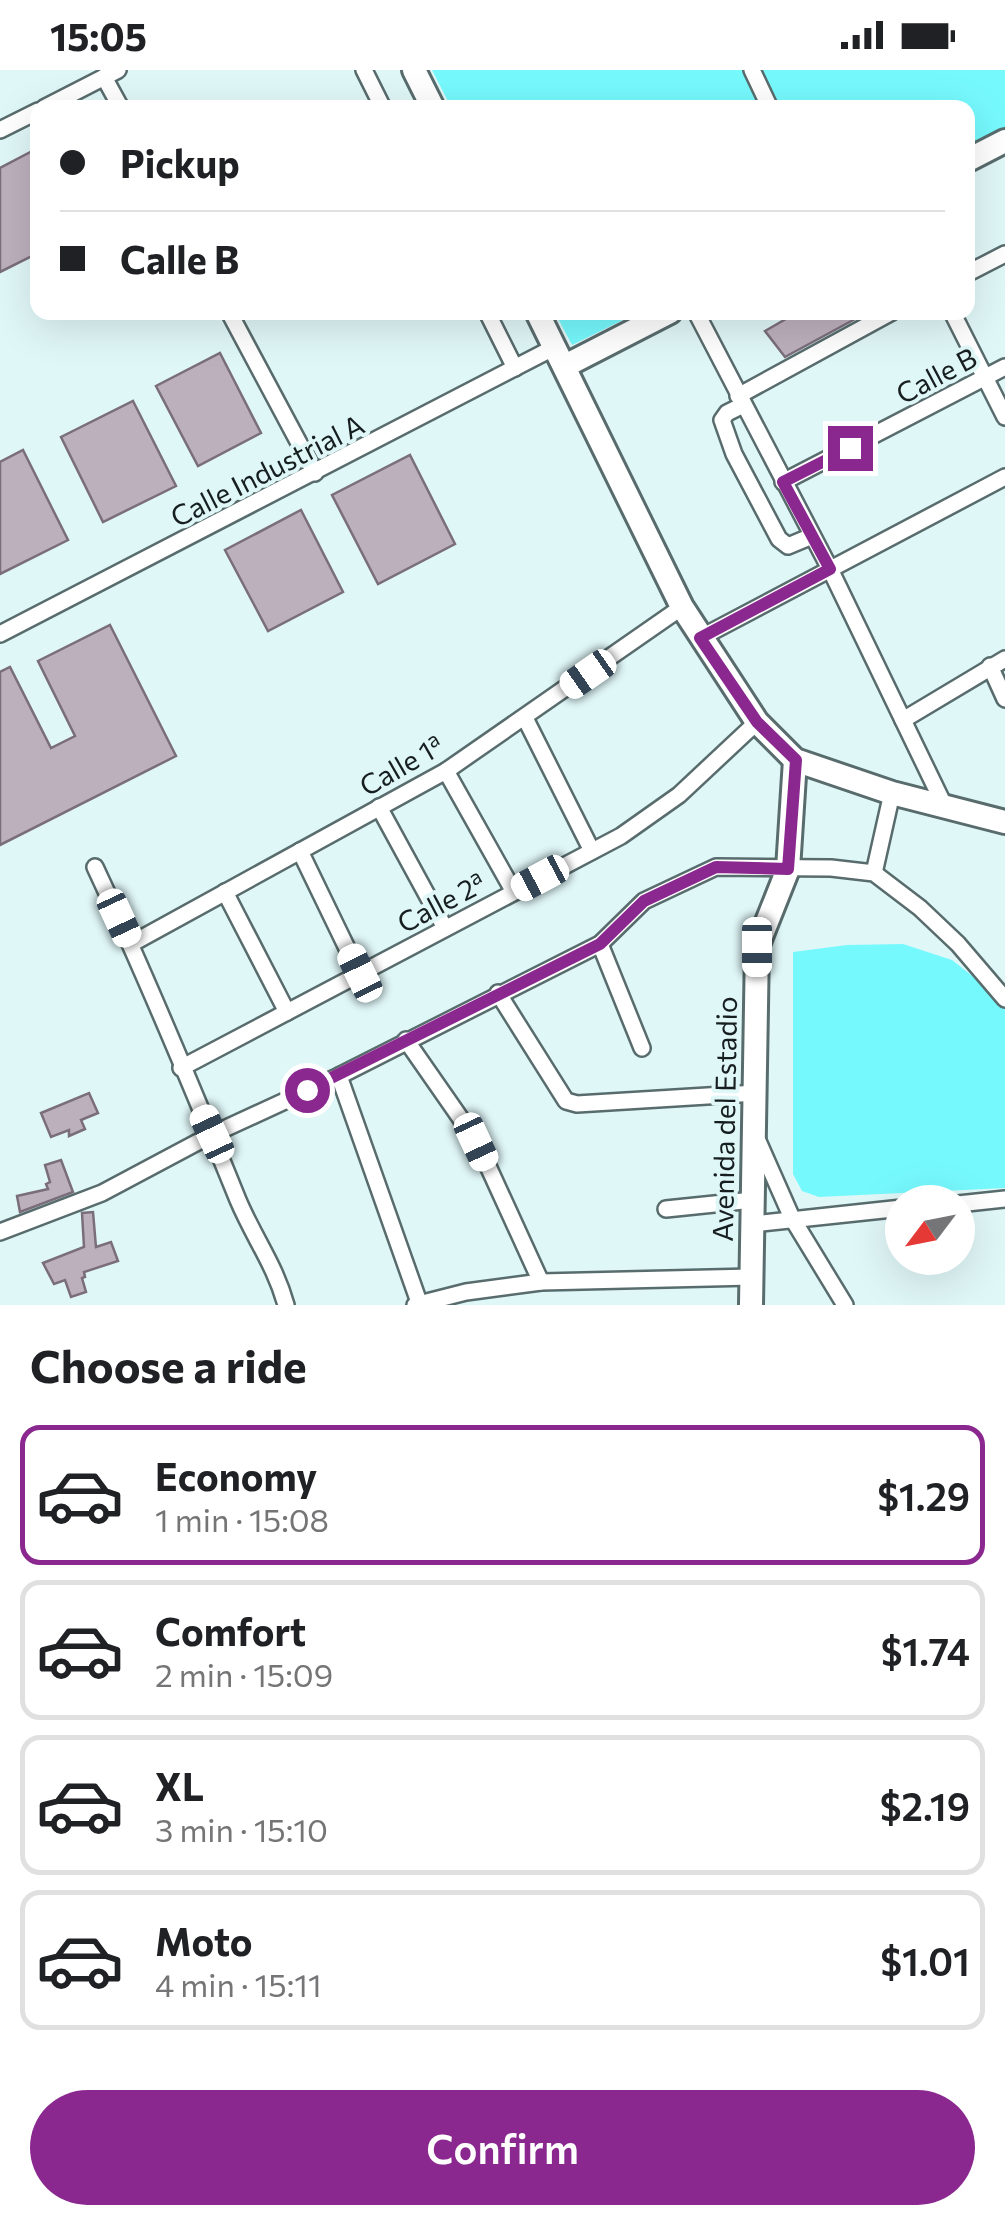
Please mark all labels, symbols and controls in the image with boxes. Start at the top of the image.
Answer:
text: 15:05 [50,12,147,59]
text: Pickup [120,139,240,186]
text: Calle B [120,235,239,282]
street label: Calle B [890,340,982,410]
street label: Calle Industrial A [164,407,370,533]
route end [828,426,873,471]
car [555,645,621,703]
street label: Calle 1ª [353,727,449,803]
car [506,851,574,905]
street label: Calle 2ª [391,865,491,939]
car [93,884,145,952]
car [742,917,772,977]
car [333,939,387,1007]
street label: Avenida del Estadio [705,996,743,1242]
route start [285,1068,330,1113]
car [186,1100,238,1168]
car [450,1108,502,1176]
north arrow [885,1185,975,1275]
map controls [885,1185,975,1275]
text: Choose a ride [30,1337,307,1392]
icon: car [35,1450,125,1540]
text: Economy [155,1452,317,1499]
text: $1.29 [877,1472,970,1519]
text: 1 min · 15:08 [155,1499,329,1539]
icon: car [35,1605,125,1695]
text: Comfort [155,1607,306,1654]
text: $1.74 [881,1627,970,1674]
text: 2 min · 15:09 [155,1654,333,1694]
icon: car [35,1760,125,1850]
text: XL [155,1762,204,1809]
text: $2.19 [880,1782,970,1829]
text: 3 min · 15:10 [155,1809,328,1849]
icon: car [35,1915,125,2005]
text: Moto [155,1917,253,1964]
text: $1.01 [880,1937,970,1984]
text: 4 min · 15:11 [155,1964,322,2004]
button: Confirm [30,2090,975,2205]

